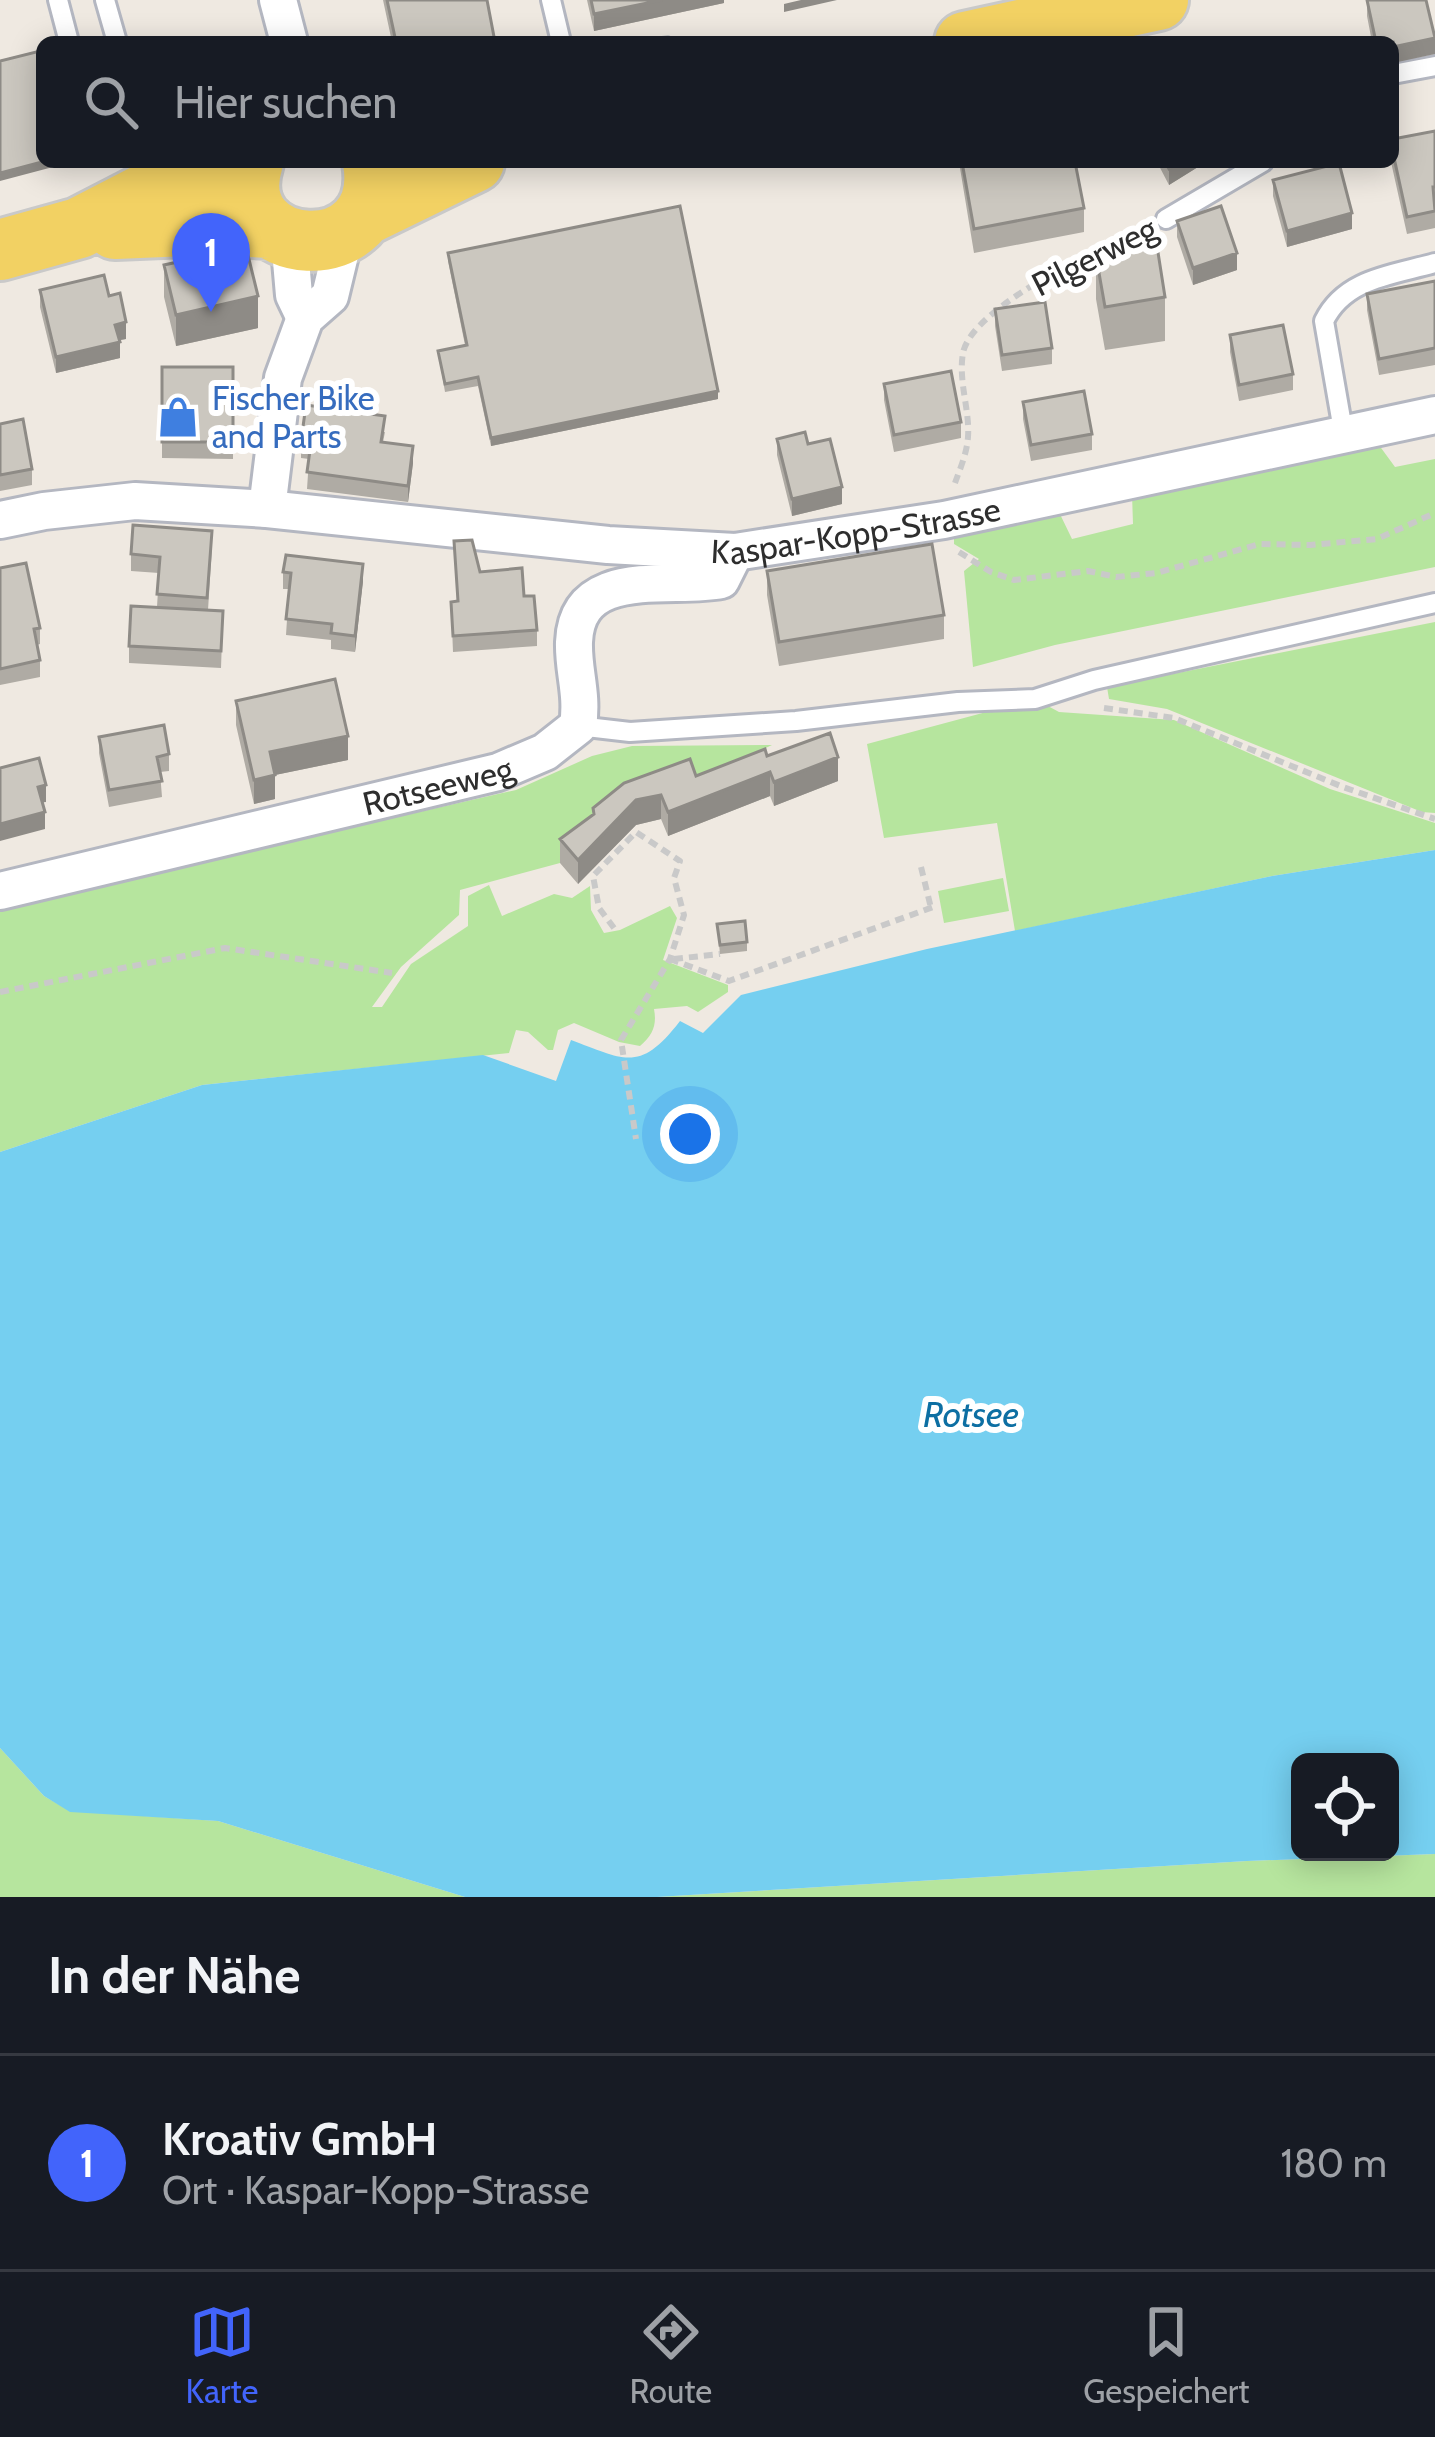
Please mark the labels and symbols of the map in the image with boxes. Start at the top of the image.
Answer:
street label: Pilgerweg [1025,207,1163,304]
pin: 1 [172,213,250,312]
place label: Fischer Bike and Parts [212,378,375,456]
shop icon: Fischer Bike and Parts [155,394,201,440]
street label: Kaspar-Kopp-Strasse [710,489,1004,573]
street label: Rotseeweg [359,748,520,824]
your location [660,1104,720,1164]
water label: Rotsee [923,1392,1019,1436]

